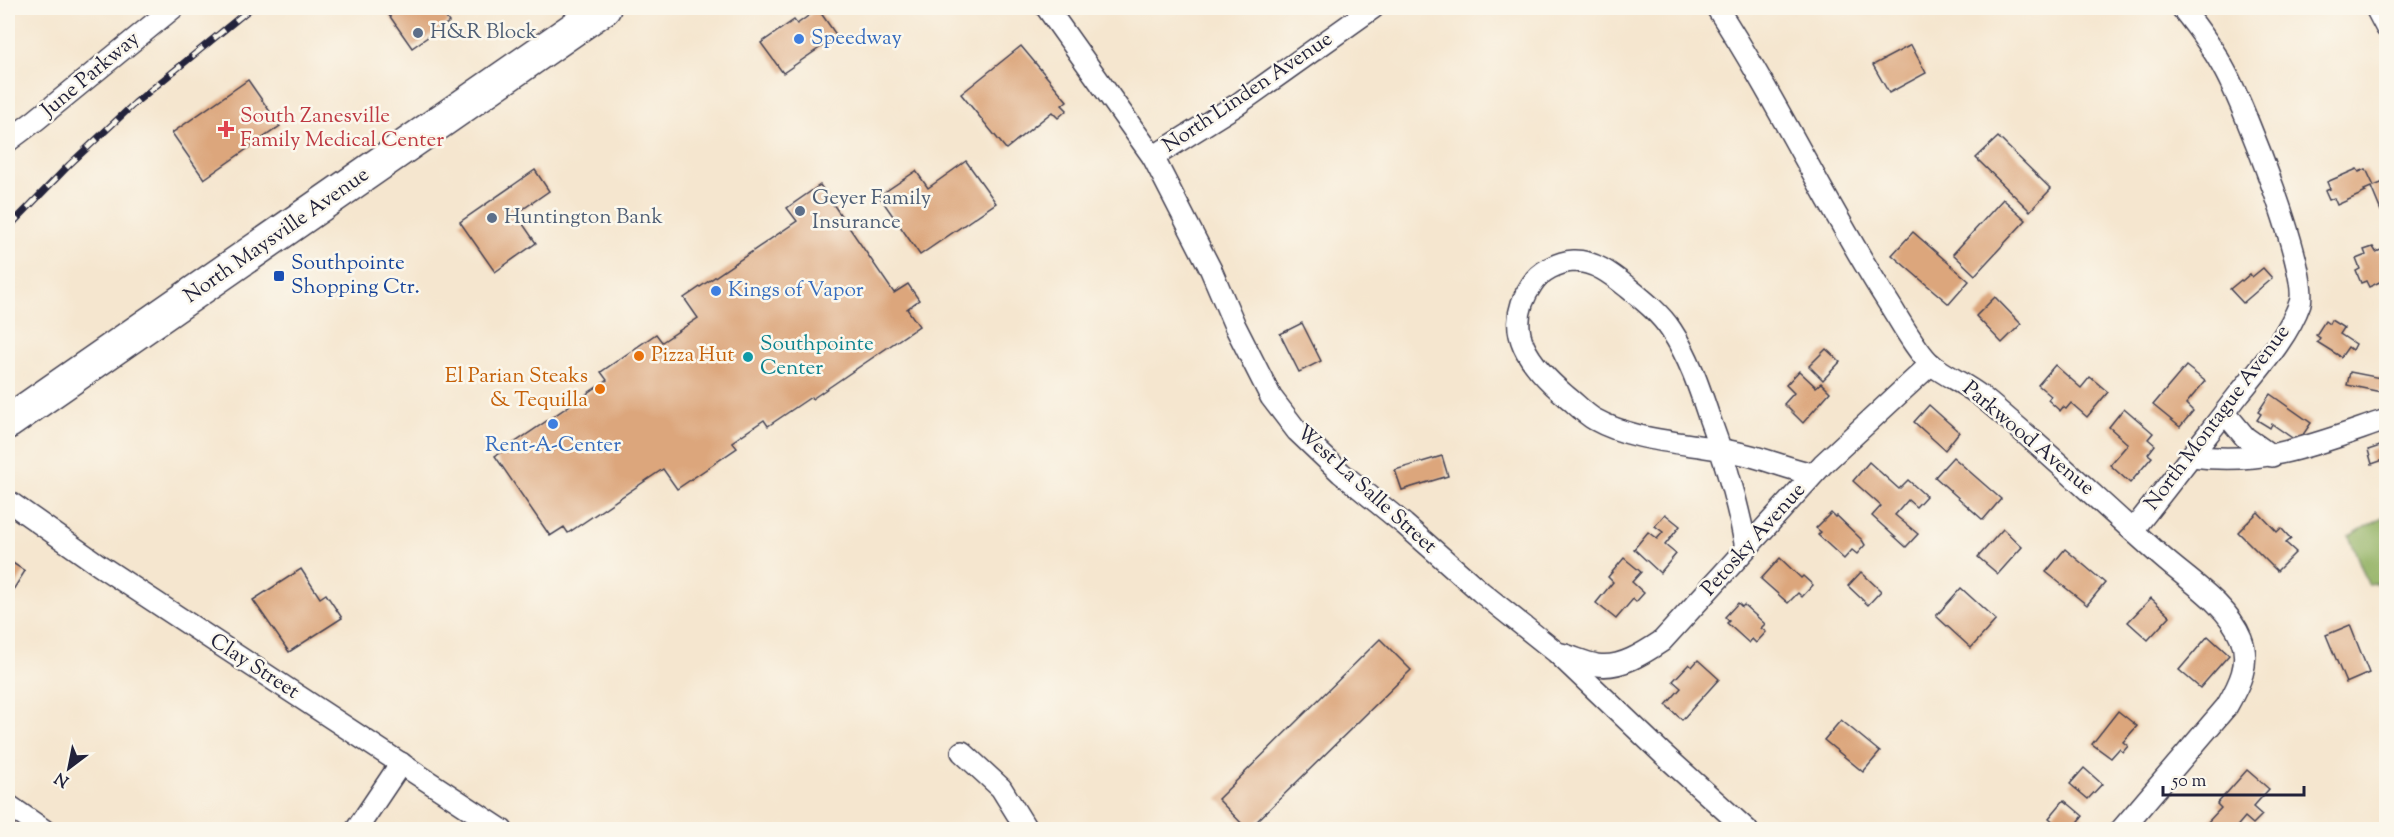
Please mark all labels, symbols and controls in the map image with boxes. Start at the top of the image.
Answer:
place label: H&R Block [430,18,538,48]
place label: Speedway [811,24,902,54]
street label: June Parkway [35,25,147,126]
street label: North Linden Avenue [1157,25,1339,161]
marker: H&R Block [411,26,425,40]
marker: Speedway [792,32,806,46]
place label: South Zanesville Family Medical Center [240,102,444,156]
marker: South Zanesville Family Medical Center [217,120,235,138]
street label: North Maysville Avenue [178,161,376,311]
place label: Geyer Family Insurance [812,184,932,238]
place label: Huntington Bank [504,203,663,233]
marker: Geyer Family Insurance [793,204,807,218]
marker: Huntington Bank [485,211,499,225]
place label: Southpointe Shopping Ctr. [291,249,420,303]
marker: Southpointe Shopping Ctr. [272,269,286,283]
place label: Kings of Vapor [728,276,864,306]
marker: Kings of Vapor [709,284,723,298]
street label: North Montague Avenue [2138,319,2298,517]
place label: Southpointe Center [760,330,874,384]
place label: Pizza Hut [651,341,734,371]
marker: Pizza Hut [632,349,646,363]
marker: Southpointe Center [741,350,755,364]
place label: El Parian Steaks & Tequilla [445,362,588,416]
street label: Parkwood Avenue [1955,375,2101,503]
marker: El Parian Steaks & Tequilla [593,382,607,396]
marker: Rent-A-Center [546,417,560,431]
street label: West La Salle Street [1289,419,1443,561]
place label: Rent-A-Center [485,431,621,461]
street label: Petosky Avenue [1695,477,1813,603]
street label: Clay Street [203,627,305,707]
north arrow [39,738,99,798]
scale bar [2163,759,2304,797]
text: N [51,765,74,792]
text: 50 m [2171,769,2207,795]

